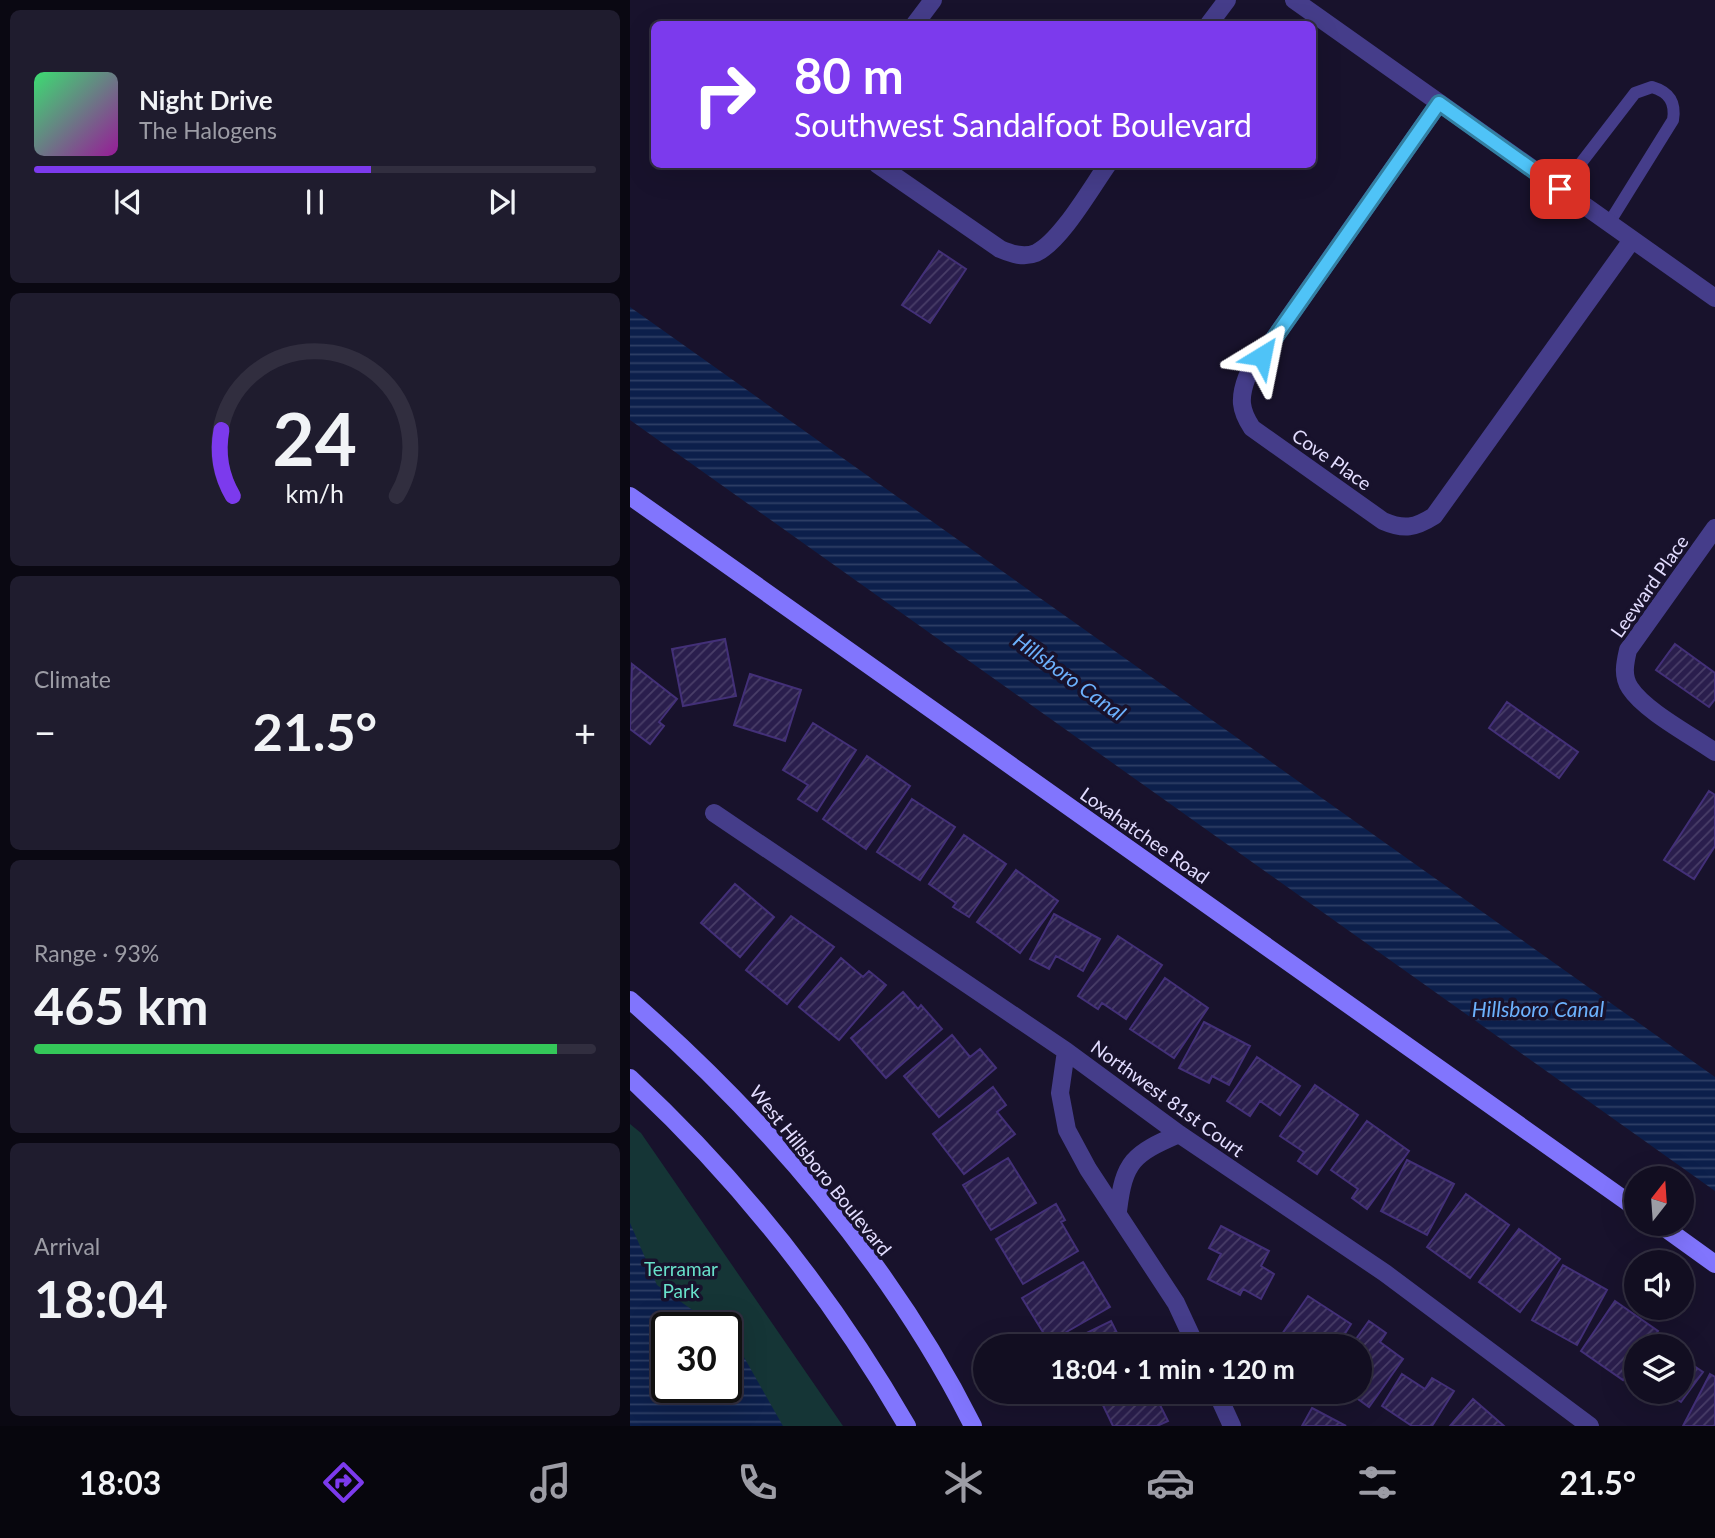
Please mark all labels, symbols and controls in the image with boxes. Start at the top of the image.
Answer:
text: 80 m [794,46,904,104]
icon: right [679,49,770,140]
text: Night Drive [139,84,273,116]
text: Southwest Sandalfoot Boulevard [794,105,1252,144]
text: The Halogens [139,116,277,144]
pin [1530,159,1590,219]
icon: arrive [1541,170,1579,208]
icon: previous [109,183,147,221]
icon: pause [296,183,334,221]
icon: next [483,183,521,221]
position arrow [1225,319,1299,393]
text: 24 [273,394,357,482]
street label: Cove Place [1288,423,1376,495]
text: km/h [286,478,344,508]
street label: Leeward Place [1605,530,1693,642]
water label: Hillsboro Canal [1009,627,1131,725]
text: Climate [34,665,111,693]
text: 21.5° [253,700,377,762]
text: − [34,709,56,755]
text: + [574,709,596,755]
street label: Loxahatchee Road [1076,782,1214,888]
text: Range · 93% [34,939,159,967]
text: 465 km [34,974,208,1036]
water label: Hillsboro Canal [1472,996,1604,1021]
street label: Northwest 81st Court [1087,1035,1249,1161]
street label: West Hillsboro Boulevard [745,1080,897,1260]
north arrow [1624,1166,1694,1236]
map controls [1624,1166,1694,1404]
text: Arrival [34,1232,100,1260]
button: sound [1624,1250,1694,1320]
park label: Terramar Park [644,1257,718,1302]
text: 18:04 [34,1267,168,1329]
speed limit sign: 30 [651,1312,742,1403]
button: layers [1624,1334,1694,1404]
text: 18:04 · 1 min · 120 m [1050,1353,1295,1385]
icon: directions [319,1458,368,1507]
icon: music [526,1458,575,1507]
icon: phone [733,1458,782,1507]
icon: climate [939,1458,988,1507]
icon: car [1146,1458,1195,1507]
icon: filters [1353,1458,1402,1507]
text: 18:03 [79,1463,161,1502]
text: 21.5° [1559,1463,1636,1502]

